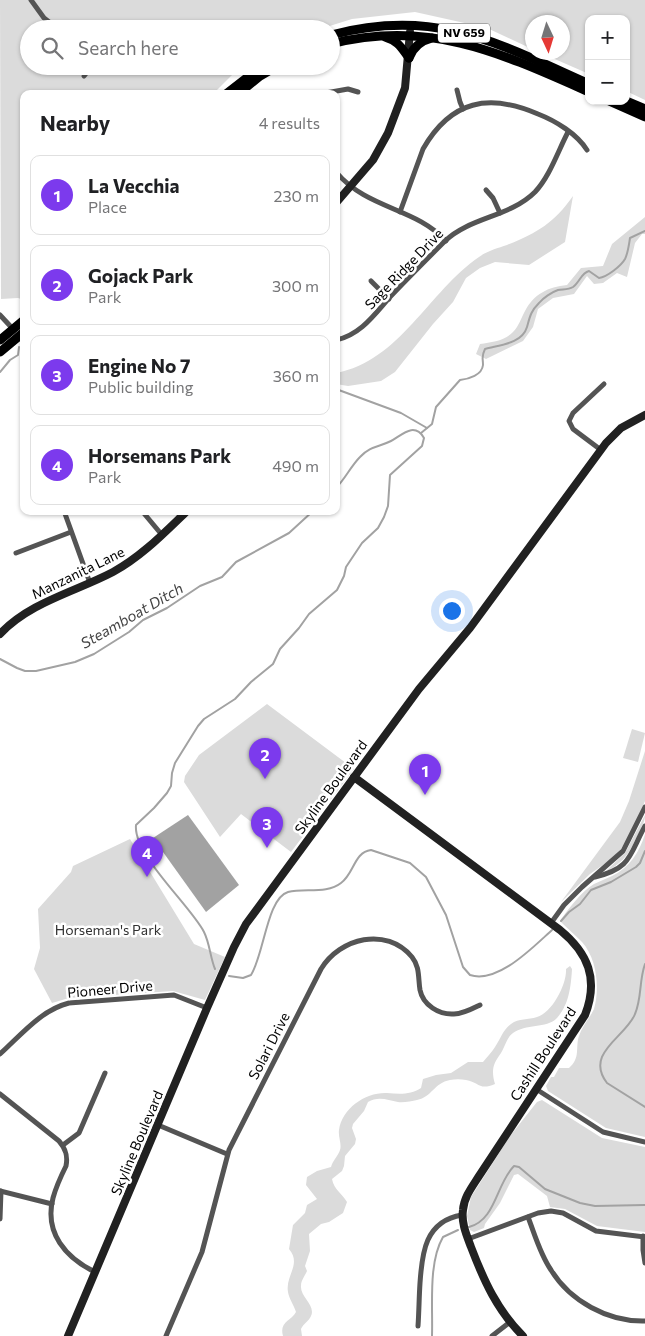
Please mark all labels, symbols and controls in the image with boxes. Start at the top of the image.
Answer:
north arrow [525,15,570,60]
map controls [585,15,630,105]
button: + [585,15,630,60]
search box [20,20,340,75]
road number: NV 659 [438,23,490,42]
icon: search [38,34,66,62]
text: Search here [78,36,178,59]
button: − [585,60,630,105]
text: Nearby [40,110,110,135]
text: 4 results [259,113,320,132]
text: La Vecchia [88,174,180,197]
text: 1 [53,186,61,205]
text: 230 m [274,186,319,205]
text: Place [88,197,127,216]
street label: Sage Ridge Drive [361,225,446,312]
text: Gojack Park [88,264,193,287]
text: 2 [52,276,62,295]
text: 300 m [272,276,319,295]
text: Park [88,287,121,306]
text: Engine No 7 [88,354,190,377]
text: 3 [52,366,62,385]
text: 360 m [273,366,319,385]
text: Public building [88,377,193,396]
text: Horsemans Park [88,444,231,467]
text: 4 [52,456,62,475]
text: 490 m [272,456,319,475]
text: Park [88,467,121,486]
street label: Manzanita Lane [29,543,127,602]
water label: Steamboat Ditch [77,579,186,652]
your location [439,598,465,624]
street label: Skyline Boulevard [291,736,370,837]
pin: 2 [249,738,281,779]
pin: 1 [409,754,441,795]
pin: 3 [251,807,283,848]
pin: 4 [131,836,163,877]
park label: Horseman's Park [55,921,162,938]
street label: Pioneer Drive [67,976,153,1001]
street label: Cashill Boulevard [506,1004,579,1104]
street label: Solari Drive [244,1009,293,1082]
street label: Skyline Boulevard [107,1088,166,1198]

